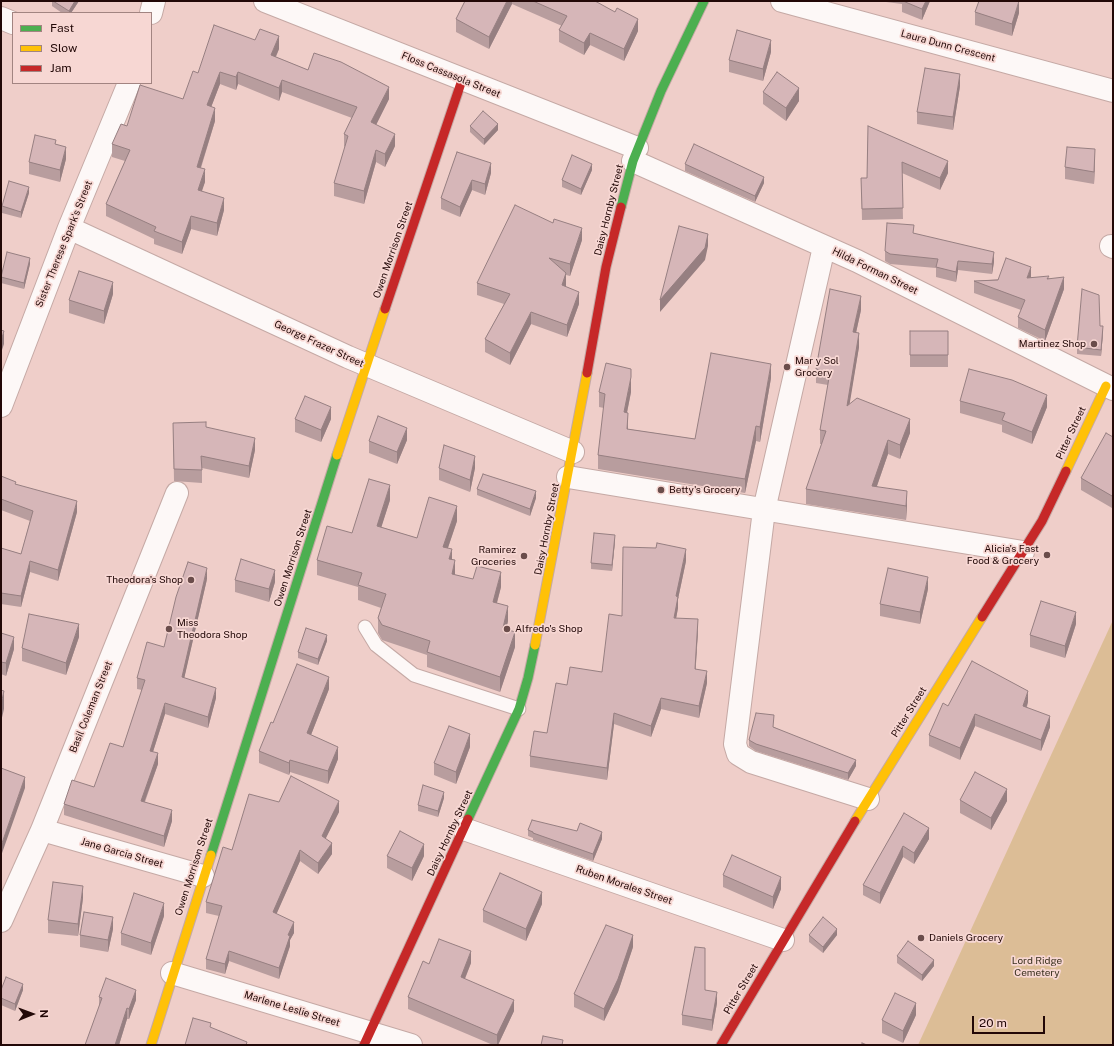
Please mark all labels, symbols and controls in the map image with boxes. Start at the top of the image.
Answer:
legend [12,12,152,84]
text: Fast [50,21,74,35]
street label: Laura Dunn Crescent [899,28,997,64]
text: Slow [50,41,77,55]
street label: Floss Cassasola Street [400,50,502,100]
text: Jam [50,61,72,75]
street label: Daisy Hornby Street [592,163,626,257]
street label: Sister Therese Spark's Street [33,179,95,309]
street label: Owen Morrison Street [371,200,415,300]
street label: Hilda Forman Street [830,245,920,297]
street label: George Frazer Street [272,318,366,370]
place label: Martinez Shop [1019,338,1086,350]
marker: Martinez Shop [1089,339,1099,349]
place label: Mar y Sol Grocery [795,355,839,378]
marker: Mar y Sol Grocery [782,362,792,372]
street label: Pitter Street [1053,405,1089,461]
street label: Daisy Hornby Street [532,482,562,576]
place label: Betty's Grocery [669,484,740,496]
marker: Betty's Grocery [656,485,666,495]
street label: Owen Morrison Street [272,508,314,608]
place label: Alicia's Fast Food & Grocery [967,543,1039,566]
place label: Ramirez Groceries [471,544,516,568]
marker: Alicia's Fast Food & Grocery [1042,550,1052,560]
marker: Ramirez Groceries [519,551,529,561]
place label: Theodora's Shop [106,574,183,586]
marker: Theodora's Shop [186,575,196,585]
place label: Miss Theodora Shop [177,617,247,640]
place label: Alfredo's Shop [515,623,583,635]
marker: Miss Theodora Shop [164,624,174,634]
marker: Alfredo's Shop [502,624,512,634]
street label: Basil Coleman Street [67,659,115,755]
street label: Pitter Street [889,685,929,739]
street label: Daisy Hornby Street [425,788,475,878]
street label: Owen Morrison Street [173,817,215,917]
street label: Jane Garcia Street [80,836,164,870]
street label: Ruben Morales Street [574,863,674,907]
place label: Daniels Grocery [929,932,1003,944]
marker: Daniels Grocery [916,933,926,943]
park label: Lord Ridge Cemetery [1012,955,1062,978]
street label: Pitter Street [721,961,761,1017]
street label: Marlene Leslie Street [243,989,341,1029]
north arrow [12,994,52,1034]
scale bar [974,1008,1047,1034]
text: N [38,1009,50,1018]
text: 20 m [979,1016,1007,1030]

